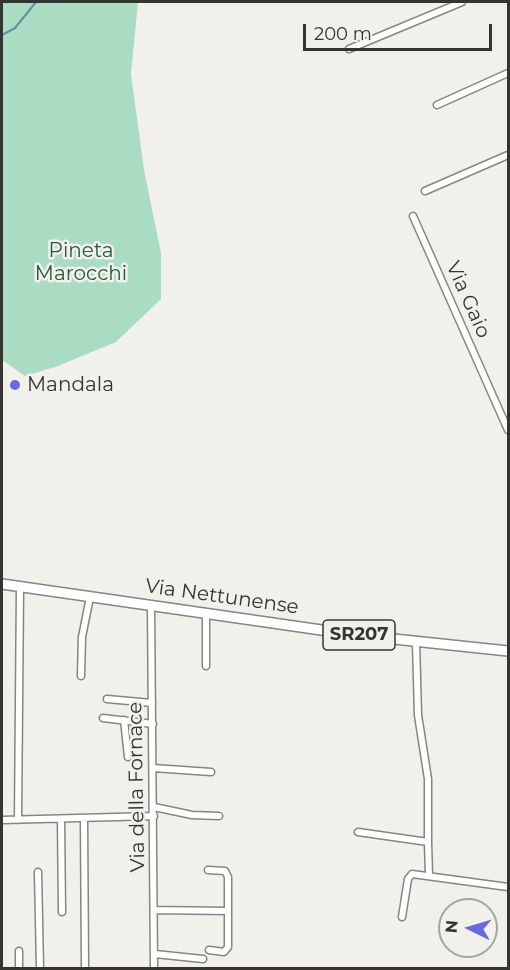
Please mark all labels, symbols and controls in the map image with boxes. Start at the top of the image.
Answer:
scale bar [306,12,495,50]
text: 200 m [314,23,372,45]
park label: Pineta Marocchi [35,239,127,286]
street label: Via Gaio [441,258,495,342]
place label: Mandala [27,373,114,397]
marker: Mandala [8,378,22,392]
street label: Via Nettunense [144,574,300,620]
road number: SR207 [323,620,395,650]
street label: Via della Fornace [124,701,150,873]
north arrow [438,898,498,958]
text: N [442,919,462,934]

